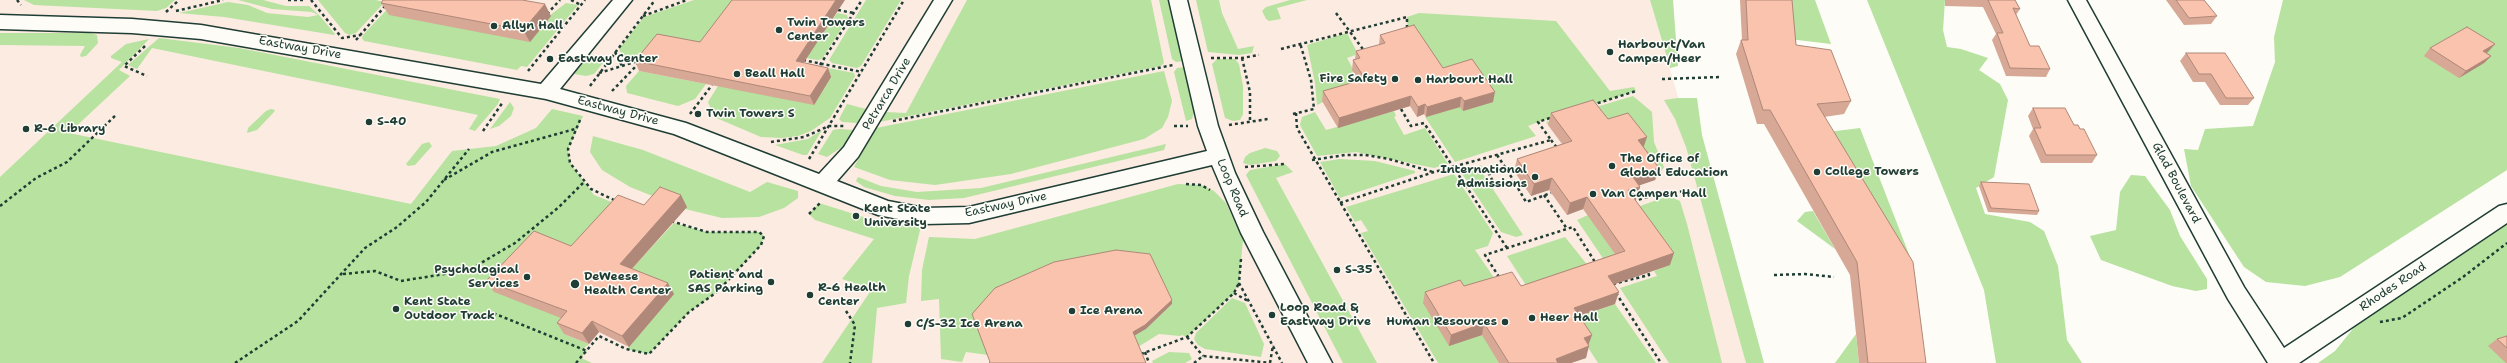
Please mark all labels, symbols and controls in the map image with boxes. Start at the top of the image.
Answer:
place label: Twin Towers Center [787,16,865,44]
place label: Allyn Hall [502,19,563,33]
marker: Allyn Hall [489,21,499,31]
marker: Twin Towers Center [774,25,784,35]
street label: Eastway Drive [258,34,342,62]
place label: Harbourt/Van Campen/Heer [1618,38,1705,66]
marker: Harbourt/Van Campen/Heer [1605,47,1615,57]
place label: Eastway Center [558,52,658,66]
marker: Eastway Center [545,54,555,64]
street label: Petrarca Drive [860,55,914,133]
place label: Beall Hall [745,67,805,81]
marker: Beall Hall [732,69,742,79]
place label: Fire Safety [1320,72,1387,86]
place label: Harbourt Hall [1426,73,1513,87]
marker: Fire Safety [1390,74,1400,84]
marker: Harbourt Hall [1413,75,1423,85]
street label: Eastway Drive [576,93,660,129]
place label: Twin Towers S [706,107,795,121]
marker: Twin Towers S [693,109,703,119]
place label: S-40 [377,115,406,129]
marker: S-40 [364,117,374,127]
place label: R-6 Library [34,122,105,136]
marker: R-6 Library [21,124,31,134]
street label: Glad Boulevard [2149,140,2203,226]
place label: The Office of Global Education [1620,152,1728,180]
street label: Loop Road [1213,157,1251,219]
marker: The Office of Global Education [1607,161,1617,171]
place label: International Admissions [1440,163,1527,191]
place label: College Towers [1825,165,1919,179]
marker: College Towers [1812,167,1822,177]
marker: International Admissions [1530,172,1540,182]
place label: Van Campen Hall [1601,187,1707,201]
street label: Eastway Drive [964,189,1048,221]
marker: Van Campen Hall [1588,189,1598,199]
place label: Kent State University [864,202,931,230]
marker: Kent State University [851,211,861,221]
street label: Rhodes Road [2357,259,2429,315]
place label: Psychological Services [434,263,519,291]
place label: S-35 [1345,263,1372,277]
marker: S-35 [1332,265,1342,275]
place label: Patient and SAS Parking [688,268,763,296]
place label: DeWeese Health Center [584,270,671,298]
marker: Psychological Services [522,272,532,282]
marker: Patient and SAS Parking [766,277,776,287]
marker: DeWeese Health Center [569,278,581,290]
place label: R-6 Health Center [818,281,886,309]
marker: R-6 Health Center [805,290,815,300]
place label: Kent State Outdoor Track [404,295,495,323]
place label: Loop Road & Eastway Drive [1280,301,1371,329]
marker: Kent State Outdoor Track [391,304,401,314]
place label: Ice Arena [1080,304,1142,318]
marker: Ice Arena [1067,306,1077,316]
marker: Loop Road & Eastway Drive [1267,310,1277,320]
place label: Heer Hall [1540,311,1598,325]
marker: Heer Hall [1527,313,1537,323]
place label: Human Resources [1386,315,1497,329]
place label: C/S-32 Ice Arena [916,317,1023,331]
marker: Human Resources [1500,317,1510,327]
marker: C/S-32 Ice Arena [903,319,913,329]

